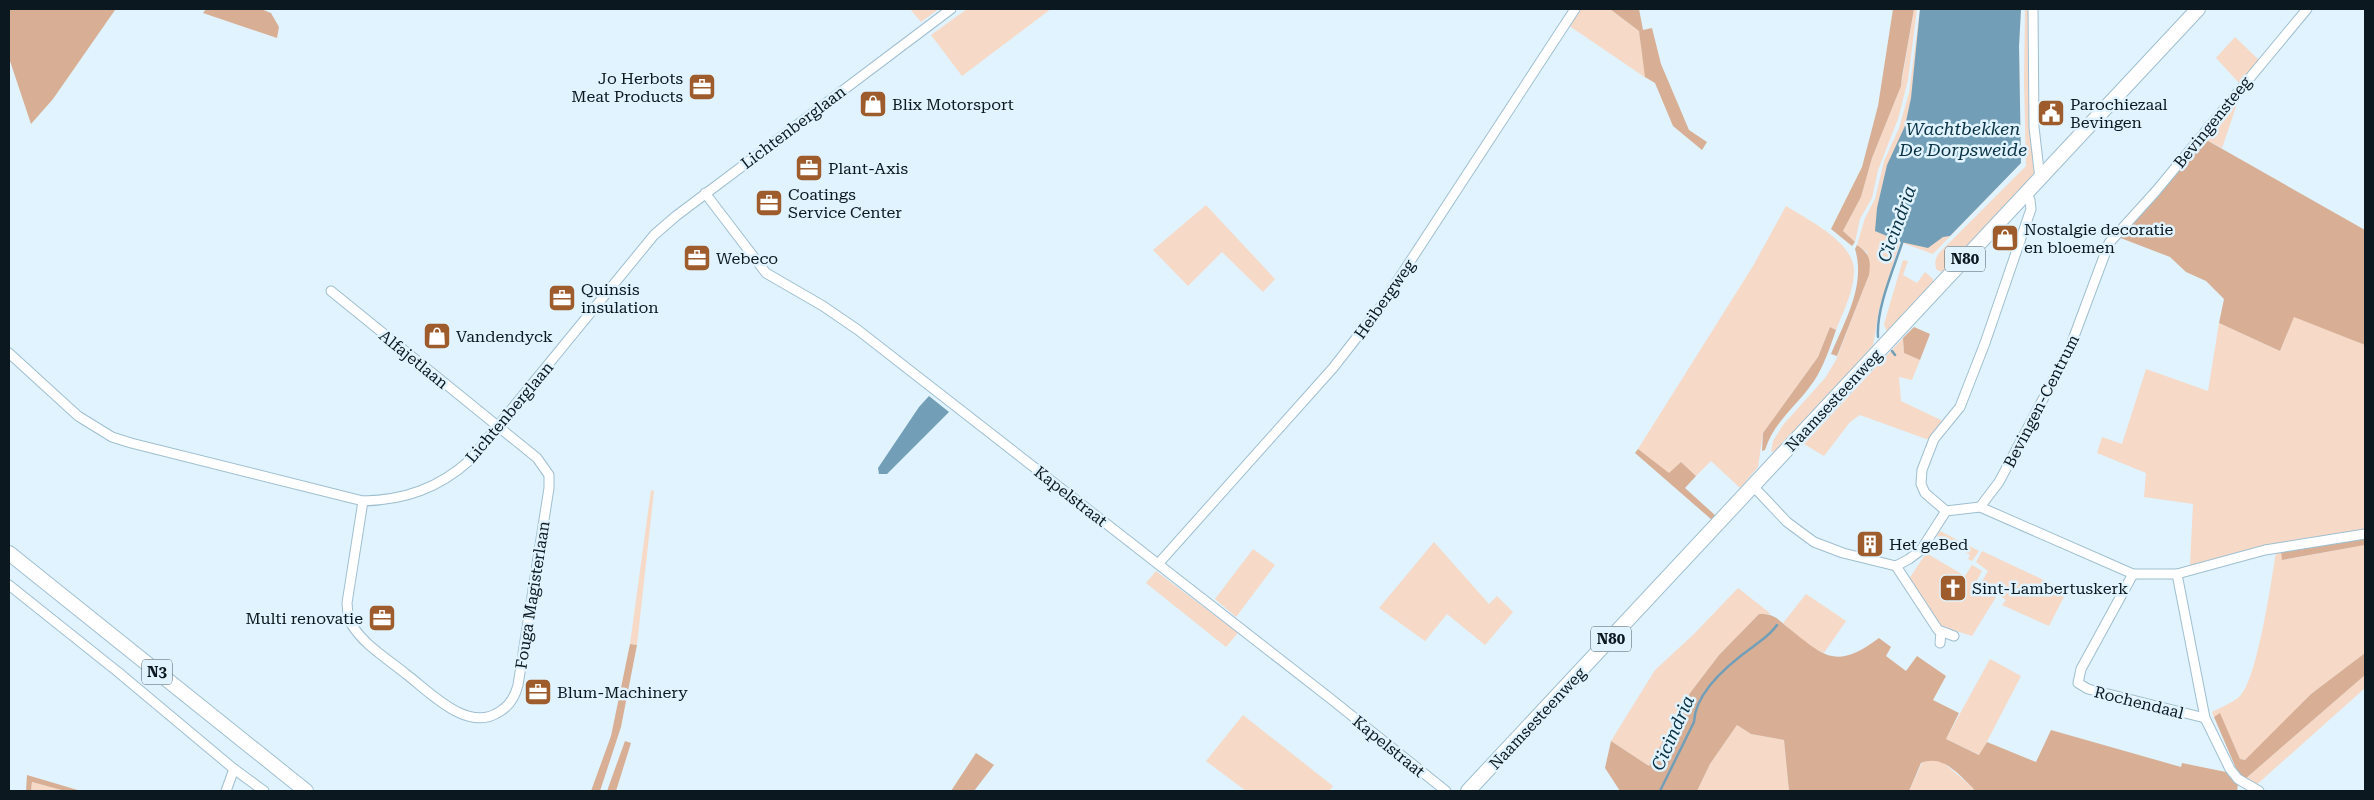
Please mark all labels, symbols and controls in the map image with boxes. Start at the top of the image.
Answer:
place label: Jo Herbots Meat Products [571,69,683,106]
office icon: Jo Herbots Meat Products [687,72,717,102]
street label: Bevingensteeg [2170,72,2256,172]
street label: Lichtenberglaan [737,82,849,173]
shop icon: Blix Motorsport [858,89,888,119]
place label: Blix Motorsport [892,95,1014,114]
place label: Parochiezaal Bevingen [2070,95,2168,132]
public building icon: Parochiezaal Bevingen [2036,98,2066,128]
water label: Wachtbekken De Dorpsweide [1898,118,2027,160]
office icon: Plant-Axis [794,153,824,183]
place label: Plant-Axis [828,159,909,178]
water label: Cicindria [1873,183,1920,265]
place label: Coatings Service Center [788,185,902,222]
office icon: Coatings Service Center [754,188,784,218]
place label: Nostalgie decoratie en bloemen [2024,220,2173,257]
shop icon: Nostalgie decoratie en bloemen [1990,223,2020,253]
office icon: Webeco [682,243,712,273]
road number: N80 [1945,246,1985,272]
place label: Webeco [716,249,778,268]
street label: Heibergweg [1350,255,1419,343]
place label: Quinsis insulation [581,280,659,317]
office icon: Quinsis insulation [547,283,577,313]
shop icon: Vandendyck [422,321,452,351]
street label: Alfajetlaan [375,326,452,393]
place label: Vandendyck [456,327,553,346]
street label: Bevingen-Centrum [2000,331,2083,471]
street label: Naamsesteenweg [1781,345,1886,455]
street label: Lichtenberglaan [462,358,557,467]
street label: Kapelstraat [1031,462,1111,531]
street label: Fouga Magisterlaan [511,520,554,670]
building icon: Het geBed [1855,529,1885,559]
place label: Het geBed [1889,535,1968,554]
church icon: Sint-Lambertuskerk [1938,573,1968,603]
place label: Sint-Lambertuskerk [1972,579,2128,598]
office icon: Multi renovatie [367,603,397,633]
place label: Multi renovatie [245,609,363,628]
road number: N80 [1591,626,1631,652]
road number: N3 [142,660,172,684]
street label: Naamsesteenweg [1485,663,1590,773]
office icon: Blum-Machinery [523,677,553,707]
street label: Rochendaal [2092,682,2186,723]
place label: Blum-Machinery [557,683,688,702]
water label: Cicindria [1647,692,1698,774]
street label: Kapelstraat [1349,712,1429,781]

